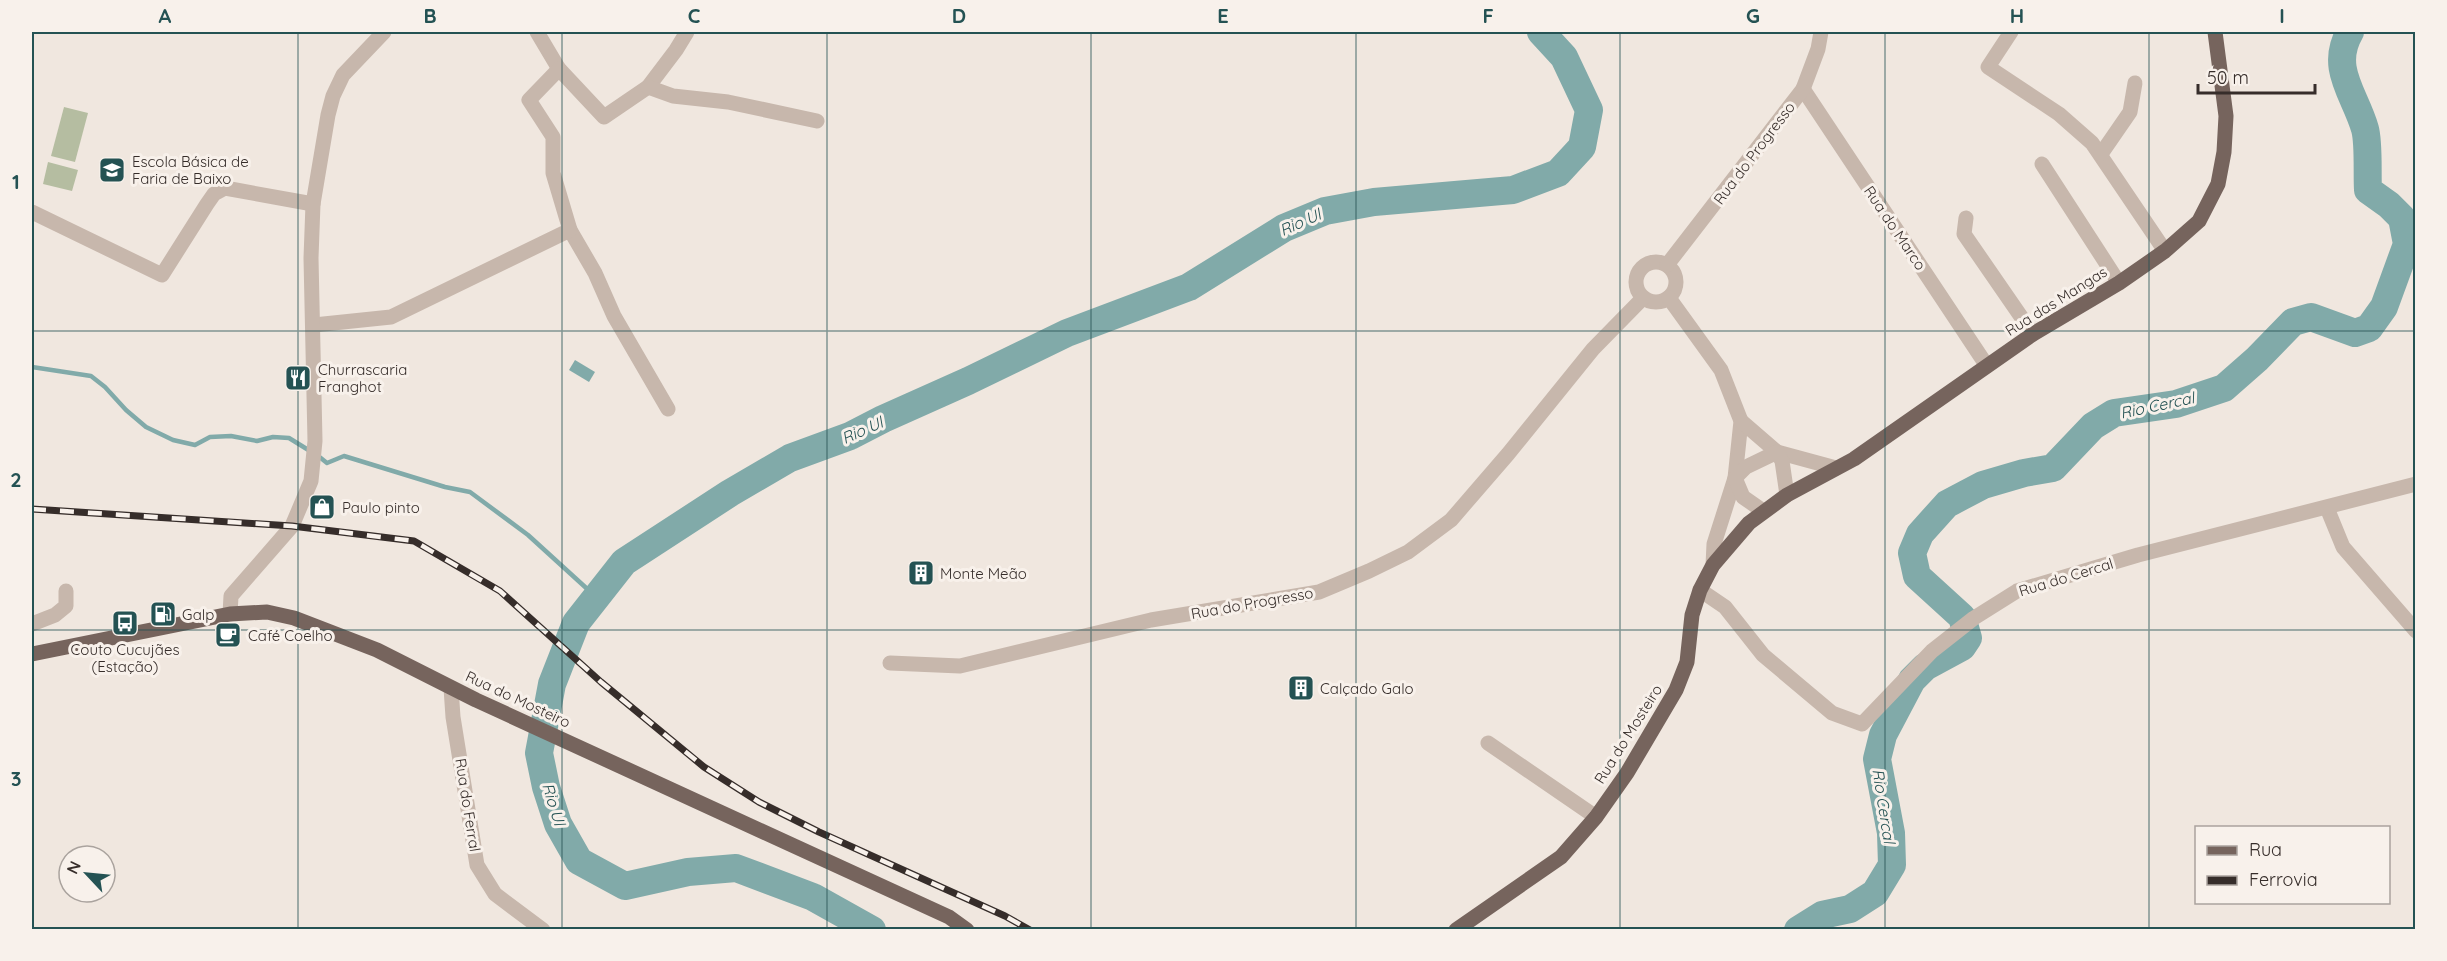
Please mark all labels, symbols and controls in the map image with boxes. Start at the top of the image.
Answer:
text: A [159,3,172,28]
text: B [423,3,437,28]
text: C [688,3,701,28]
text: D [952,3,966,28]
text: E [1217,3,1229,28]
text: F [1482,3,1494,28]
text: G [1746,3,1760,28]
text: H [2010,3,2024,28]
text: I [2279,3,2285,28]
scale bar [2198,57,2315,95]
text: 50 m [2207,66,2249,89]
street label: Rua do Progresso [1709,98,1799,208]
place label: Escola Básica de Faria de Baixo [132,152,249,188]
school or university icon: Escola Básica de Faria de Baixo [97,155,127,185]
text: 1 [12,169,20,194]
street label: Rua do Marco [1860,182,1930,274]
water label: Rio Ul [1276,203,1326,240]
street label: Rua das Mangas [2002,262,2110,340]
place label: Churrascaria Franghot [318,360,407,396]
restaurant icon: Churrascaria Franghot [283,363,313,393]
water label: Rio Cercal [2118,387,2198,423]
water label: Rio Ul [838,411,888,448]
text: 2 [10,467,22,492]
shop icon: Paulo pinto [307,492,337,522]
place label: Paulo pinto [342,498,420,517]
street label: Rua do Cercal [2016,554,2116,600]
building icon: Monte Meão [906,558,936,588]
place label: Monte Meão [940,564,1027,583]
street label: Rua do Progresso [1189,583,1315,623]
fuel station icon: Galp [148,599,178,629]
place label: Galp [182,605,214,624]
bus stop icon: Couto Cucujães (Estação) [110,608,140,638]
cafe icon: Café Coelho [213,620,243,650]
place label: Café Coelho [248,626,333,645]
place label: Couto Cucujães (Estação) [71,640,179,676]
street label: Rua do Mosteiro [463,666,573,732]
building icon: Calçado Galo [1286,673,1316,703]
place label: Calçado Galo [1320,679,1414,698]
street label: Rua do Mosteiro [1590,681,1666,787]
street label: Rua do Ferral [451,757,485,853]
text: 3 [11,766,21,791]
water label: Rio Cercal [1868,767,1900,847]
water label: Rio Ul [538,780,571,830]
legend [2195,826,2390,904]
text: Rua [2249,838,2282,861]
north arrow [57,844,117,904]
text: N [62,858,85,877]
text: Ferrovia [2249,868,2318,891]

